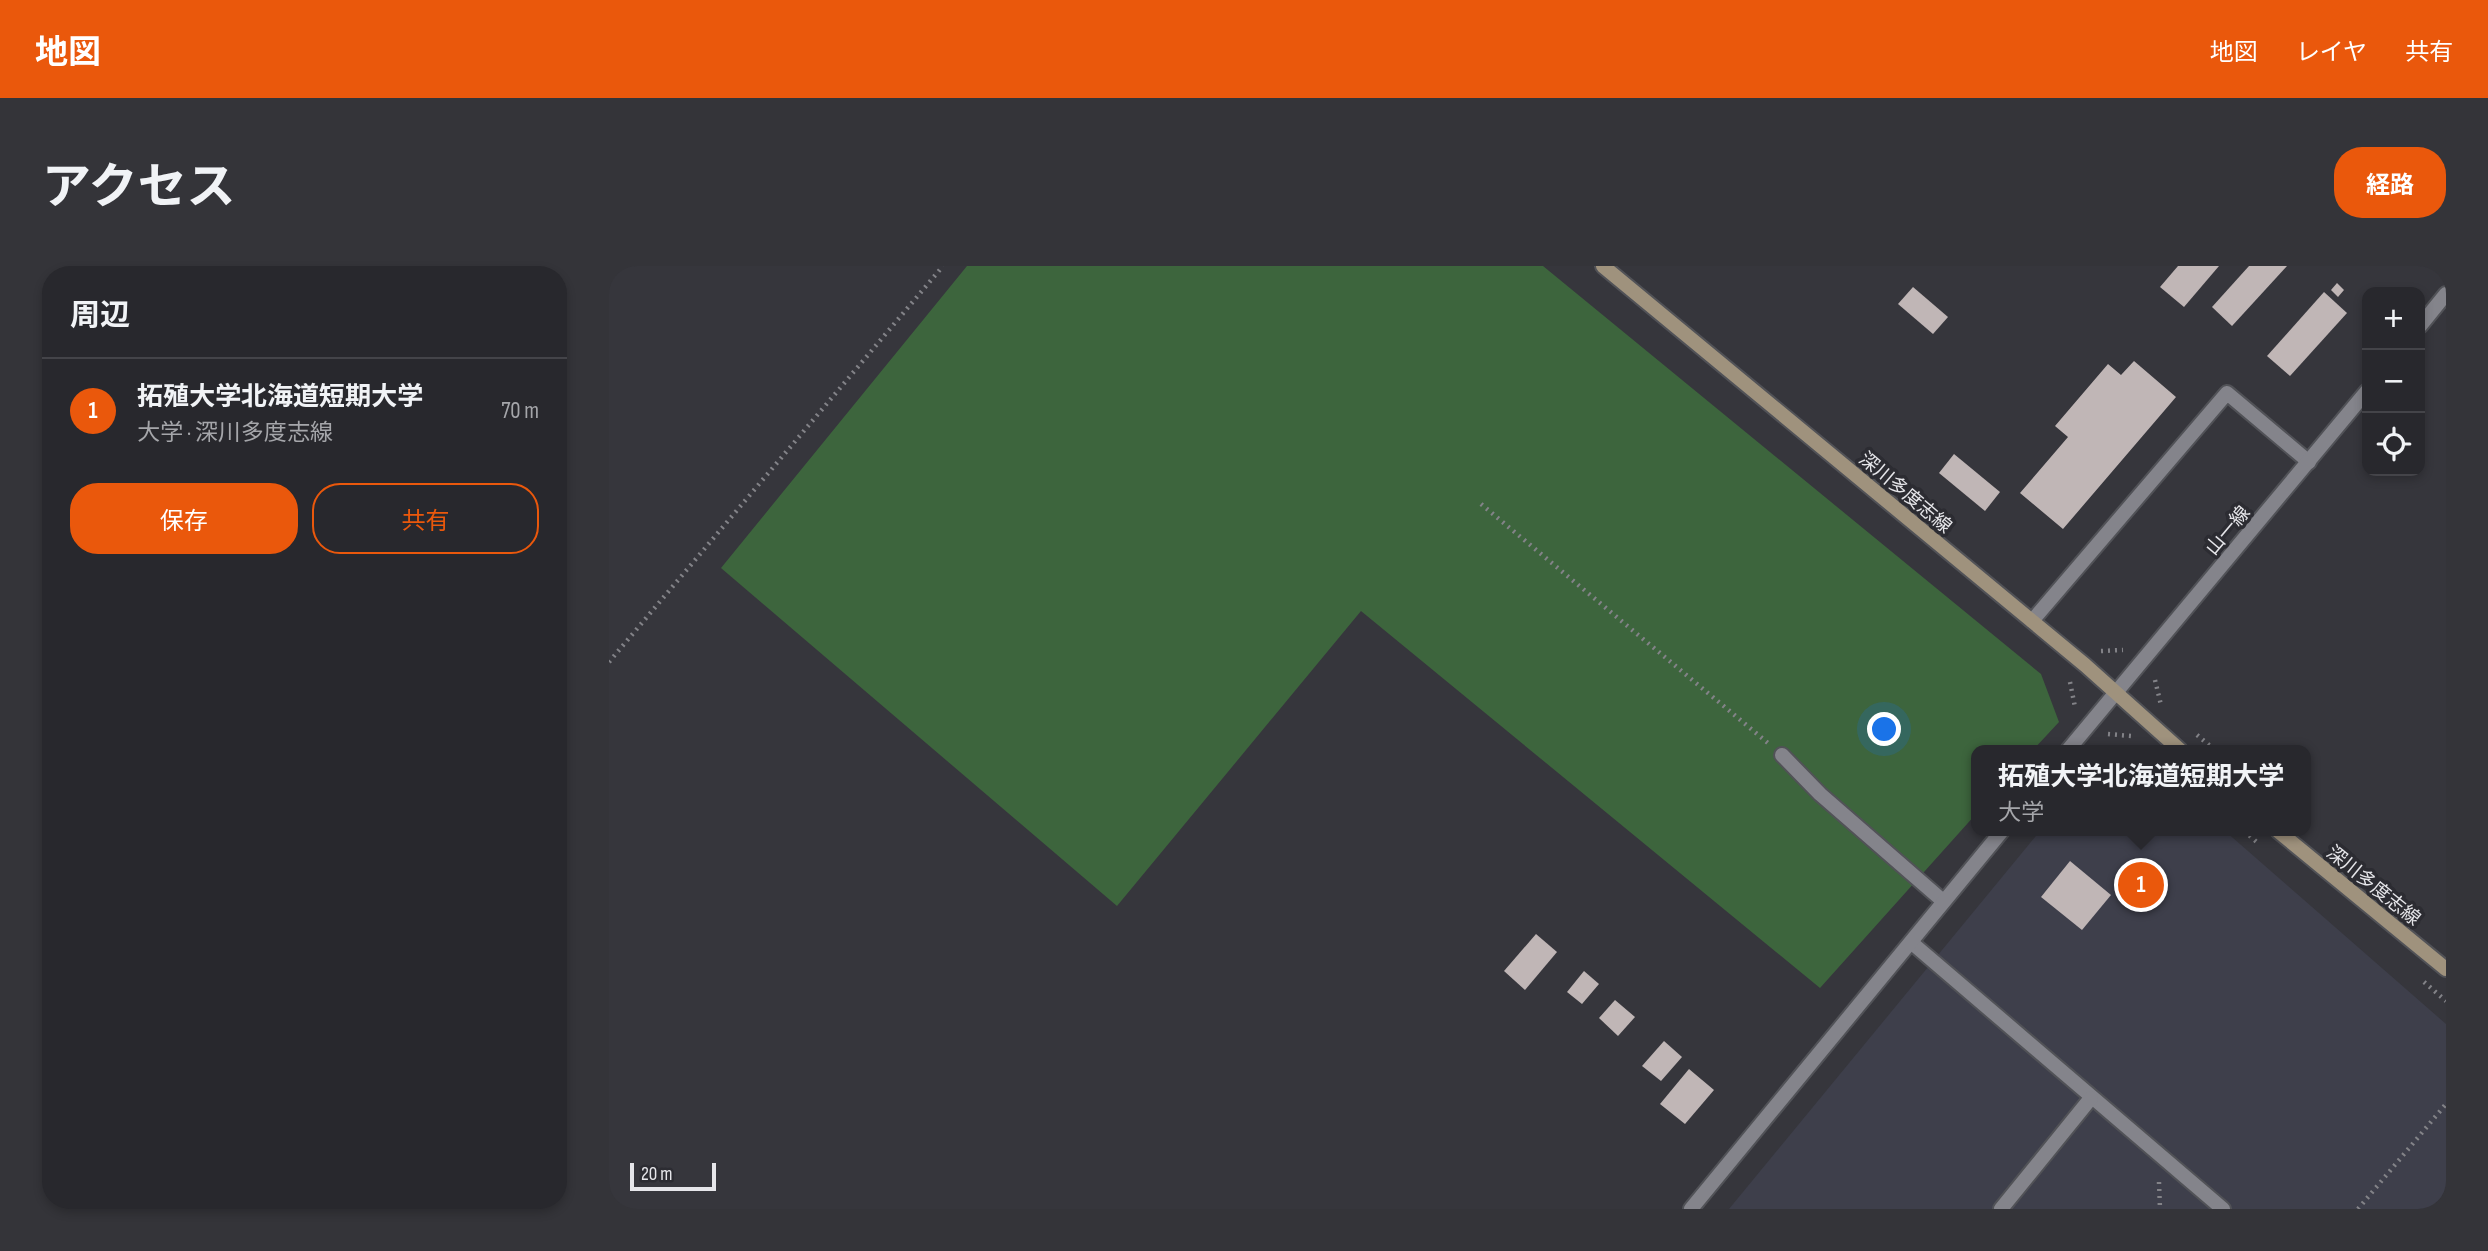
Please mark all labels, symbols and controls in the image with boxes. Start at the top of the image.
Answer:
text: 地図 [35,33,101,73]
text: 地図 [2210,38,2258,67]
text: レイヤ [2296,38,2367,67]
text: 共有 [2405,38,2453,67]
button: 経路 [2334,147,2446,218]
text: アクセス [42,159,236,218]
map controls [2362,287,2425,476]
button: + [2362,287,2425,350]
text: 周辺 [70,298,130,334]
button: − [2362,350,2425,413]
text: 拓殖大学北海道短期大学 [137,382,423,413]
text: 1 [88,397,98,425]
text: 70 m [501,397,539,425]
button: locate [2362,413,2425,476]
text: 大学 · 深川多度志線 [137,419,333,447]
street label: 深川多度志線 [1854,448,1956,539]
button: 保存 [70,483,298,554]
button: 共有 [312,483,539,554]
street label: 山一線 [2201,502,2255,560]
your location [1867,712,1901,746]
popup [1971,745,2311,836]
text: 拓殖大学北海道短期大学 [1998,762,2284,793]
text: 大学 [1998,799,2044,827]
street label: 深川多度志線 [2322,841,2425,931]
pin: 1 [2118,859,2164,911]
scale bar [630,1160,716,1192]
text: 20 m [641,1163,673,1186]

